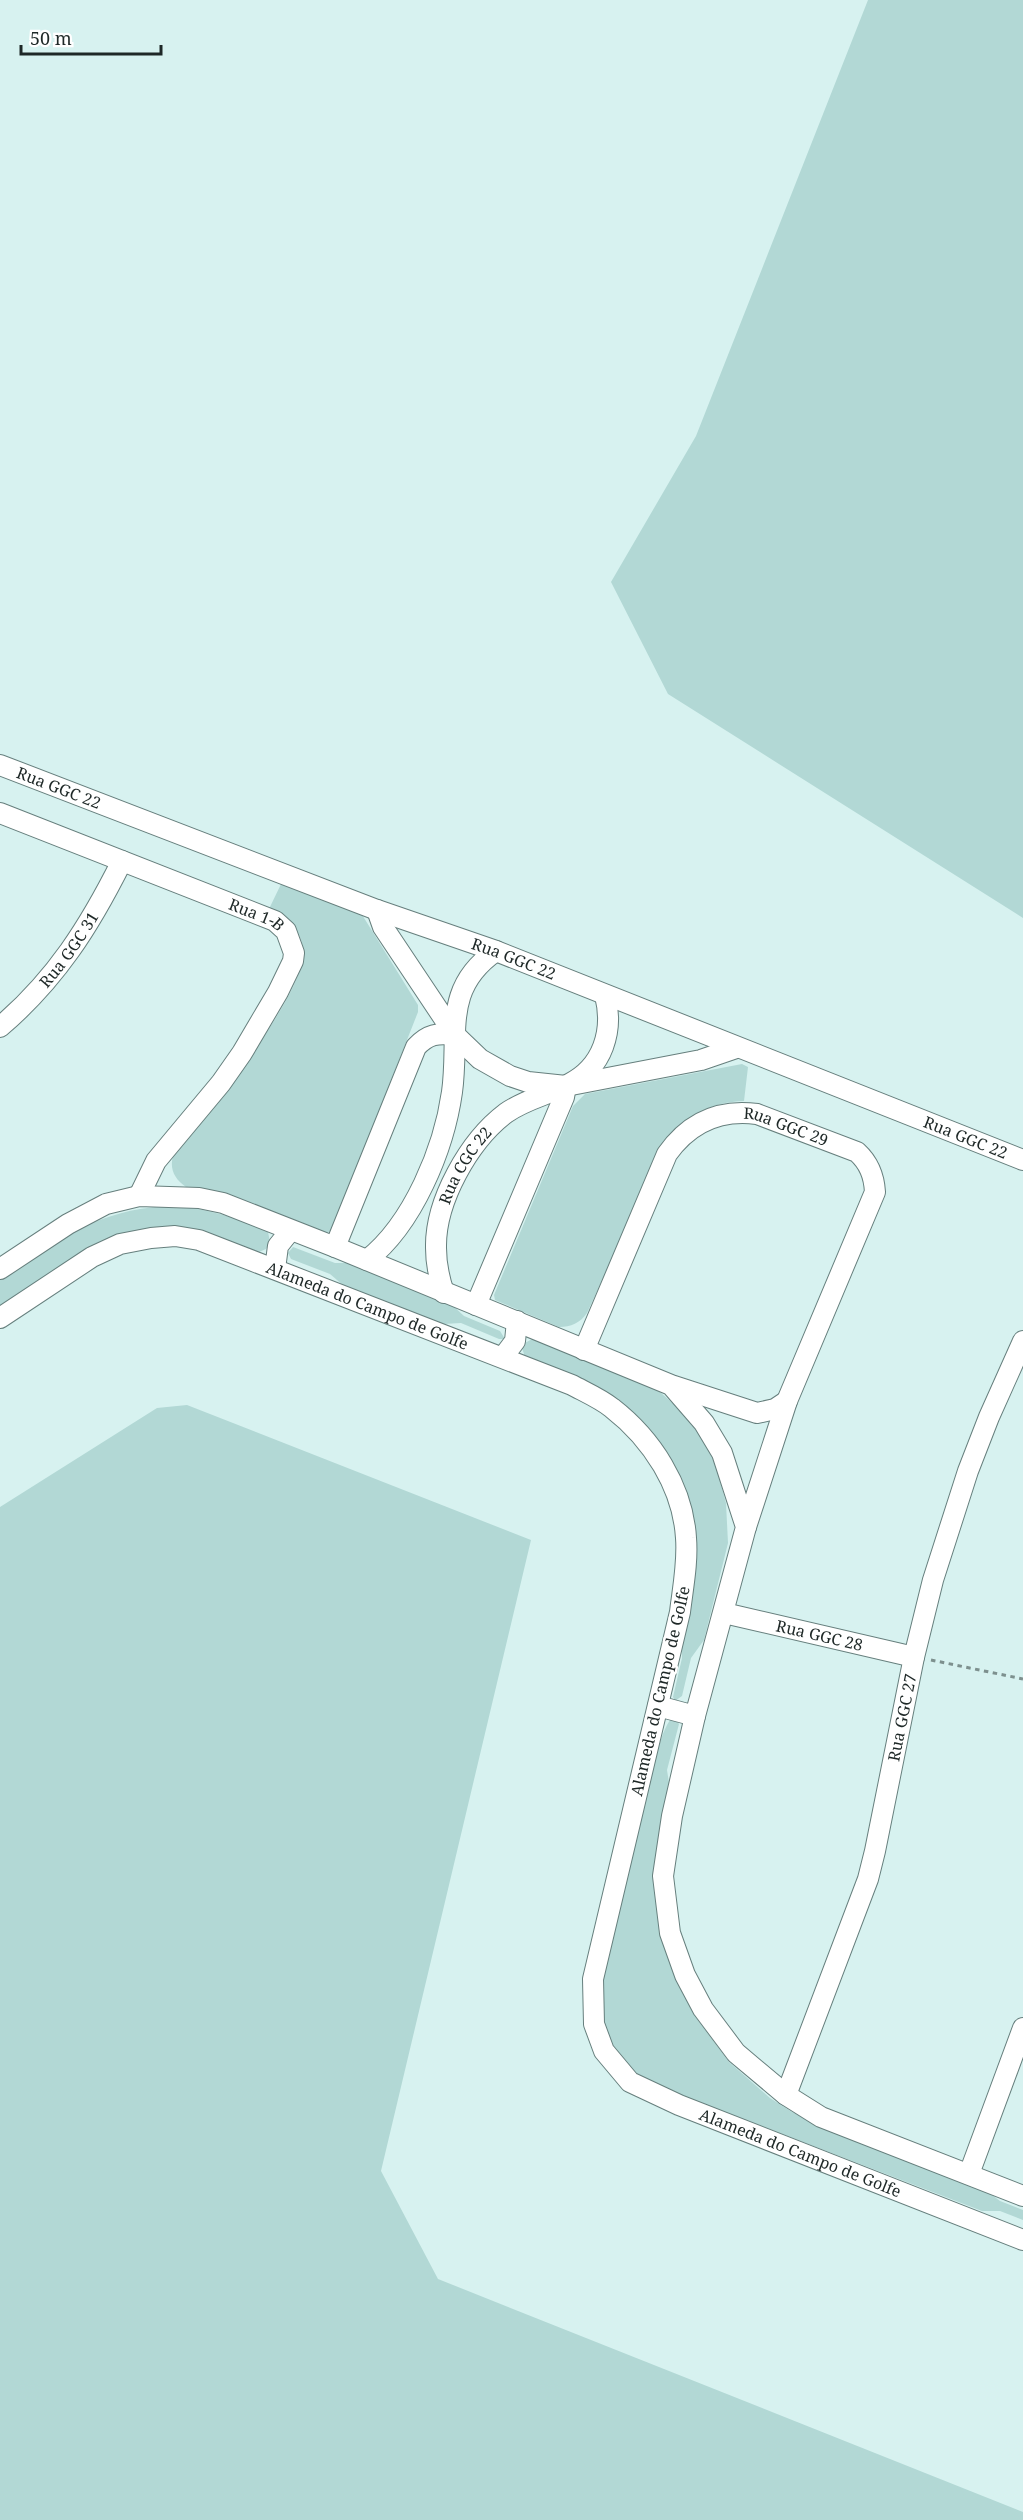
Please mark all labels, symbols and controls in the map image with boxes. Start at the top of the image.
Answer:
scale bar [21,18,160,56]
text: 50 m [30,26,72,50]
street label: Rua GGC 22 [13,761,104,814]
street label: Rua 1-B [226,893,290,936]
street label: Rua GGC 31 [34,908,103,992]
street label: Rua GGC 22 [469,932,559,985]
street label: Rua GGC 29 [743,1102,831,1151]
street label: Rua GGC 22 [920,1111,1011,1164]
street label: Rua CGC 22 [433,1122,496,1207]
street label: Alameda do Campo de Golfe [263,1256,472,1355]
street label: Alameda do Campo de Golfe [625,1584,695,1798]
street label: Rua GGC 28 [774,1614,865,1656]
street label: Rua GGC 27 [882,1672,921,1763]
street label: Alameda do Campo de Golfe [696,2103,905,2202]

